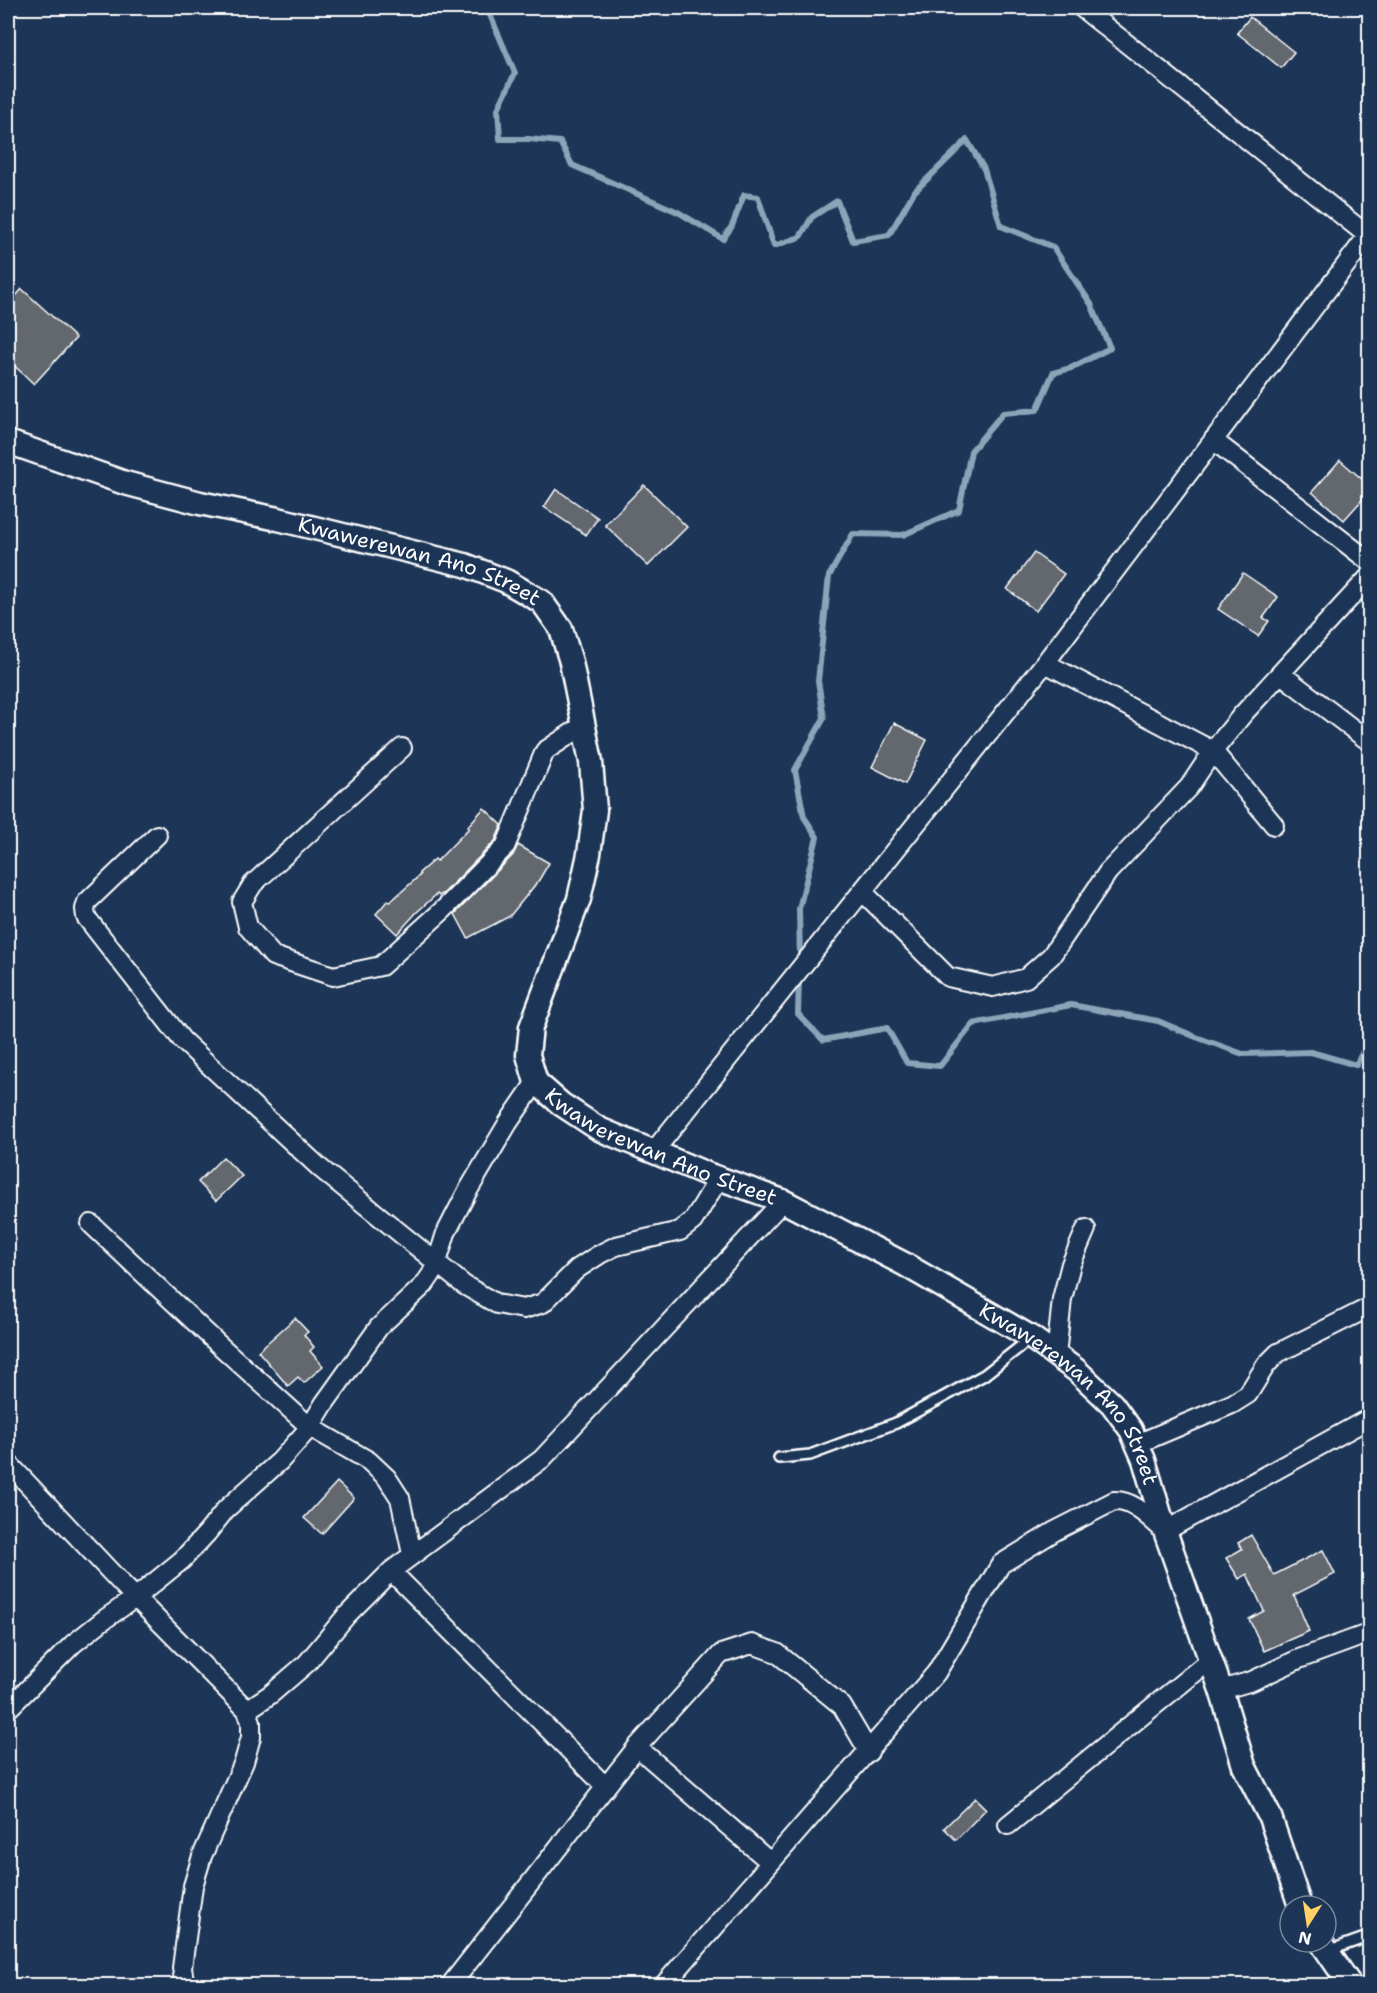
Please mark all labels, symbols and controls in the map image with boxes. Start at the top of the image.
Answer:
street label: Kwawerewan Ano Street [295,510,546,612]
street label: Kwawerewan Ano Street [539,1082,781,1212]
street label: Kwawerewan Ano Street [974,1296,1165,1488]
north arrow [1278,1894,1338,1954]
text: N [1297,1927,1313,1950]

